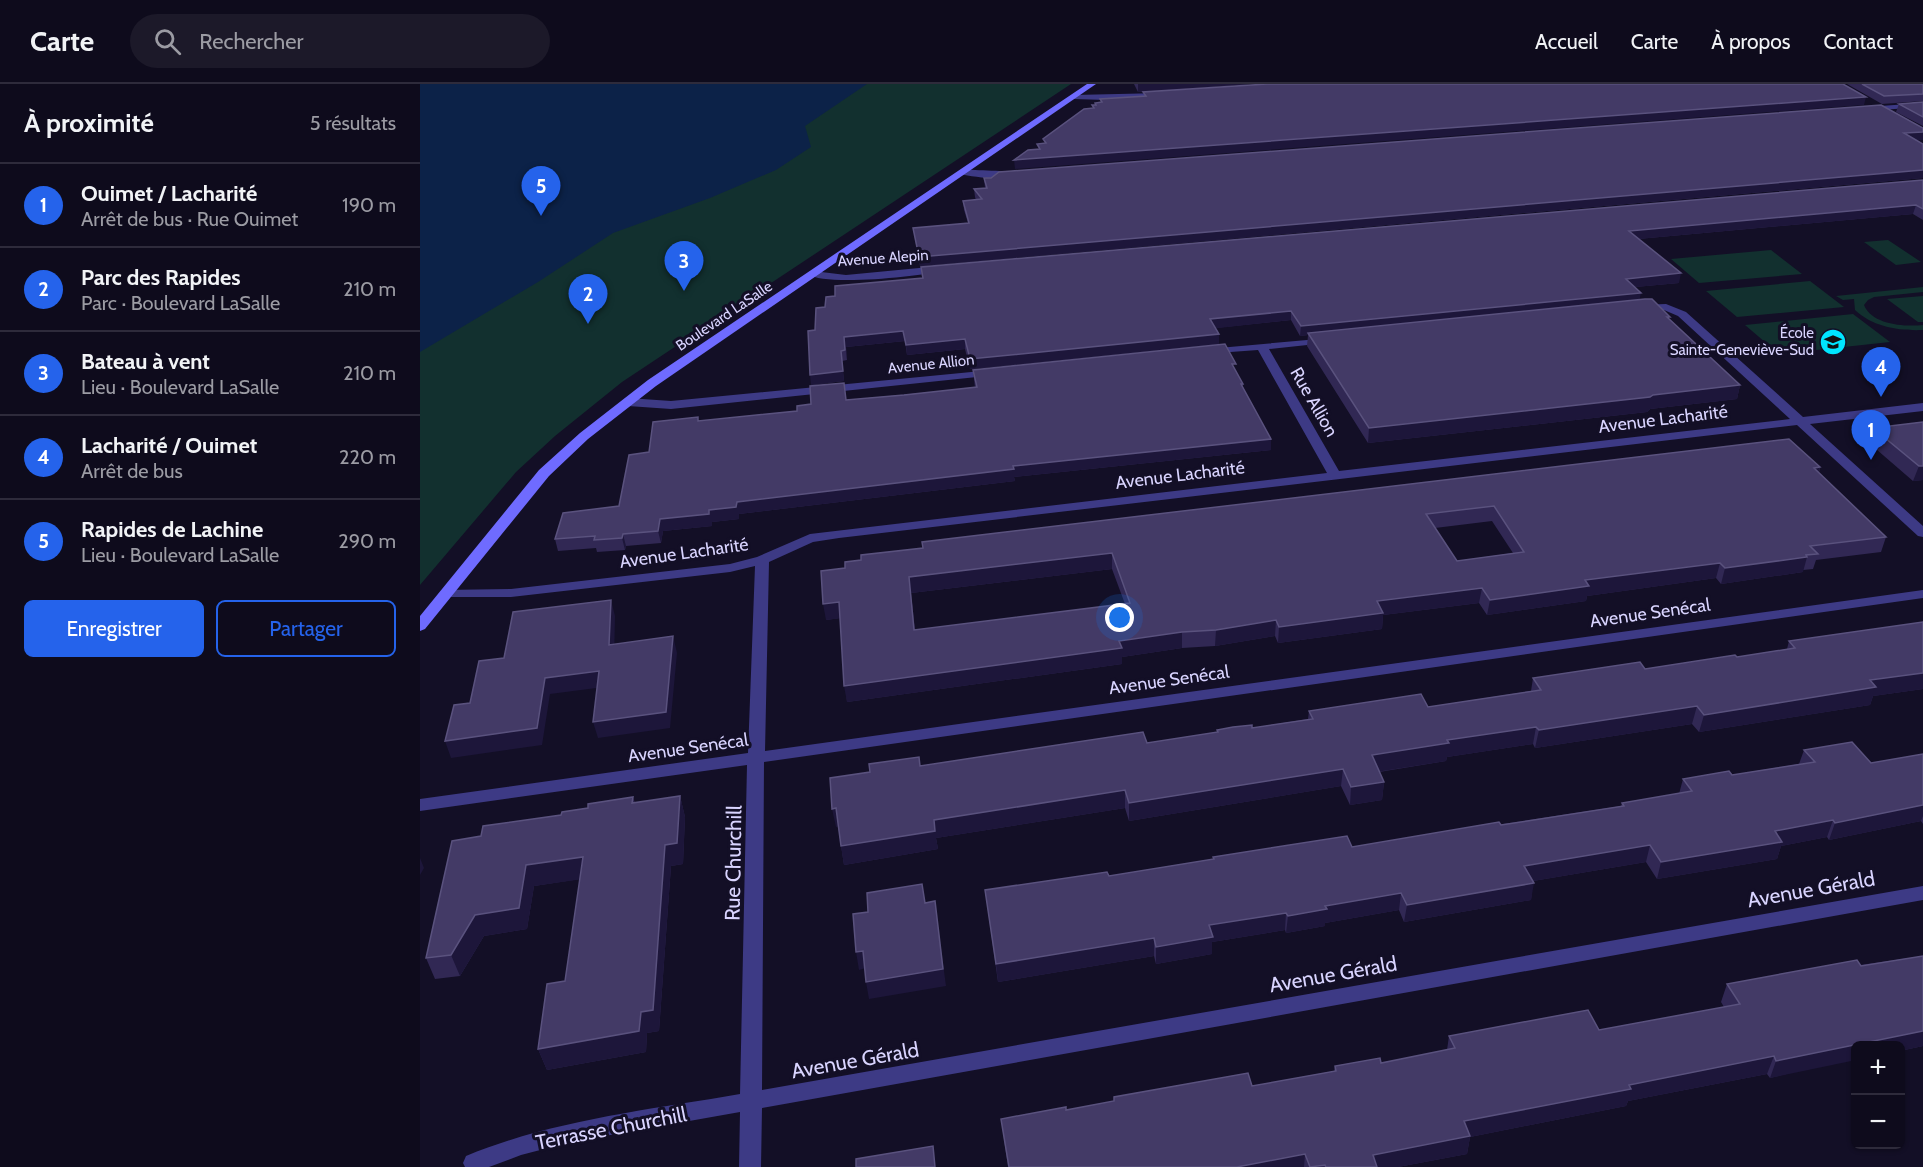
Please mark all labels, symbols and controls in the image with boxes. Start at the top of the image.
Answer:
search box [130,14,550,68]
text: Carte [30,24,94,58]
icon: search [151,25,184,58]
text: Rechercher [199,28,303,55]
text: Accueil [1535,29,1598,54]
text: Carte [1631,29,1678,54]
text: À propos [1711,29,1790,54]
text: Contact [1823,29,1893,54]
text: À proximité [24,107,154,139]
text: 5 résultats [310,111,396,135]
pin: 5 [522,166,560,216]
text: Ouimet / Lacharité [81,180,257,207]
text: 1 [40,193,47,217]
text: 190 m [342,193,396,217]
text: Arrêt de bus · Rue Ouimet [81,207,298,231]
pin: 3 [664,242,704,291]
street label: Avenue Alepin [837,246,929,270]
text: Parc des Rapides [81,264,241,291]
pin: 2 [568,274,608,324]
text: 2 [38,277,49,301]
text: 210 m [343,277,396,301]
street label: Boulevard LaSalle [672,277,776,355]
text: Parc · Boulevard LaSalle [81,291,280,315]
place label: École Sainte-Geneviève-Sud [1670,323,1814,359]
school or university icon: École Sainte-Geneviève-Sud [1818,327,1848,357]
text: Bateau à vent [81,348,210,375]
pin: 4 [1862,348,1900,397]
street label: Avenue Allion [887,351,975,377]
text: 3 [38,361,49,385]
text: 210 m [343,361,396,385]
street label: Rue Allion [1285,363,1343,441]
text: Lieu · Boulevard LaSalle [81,375,279,399]
street label: Avenue Lacharité [1597,400,1729,438]
pin: 1 [1852,410,1890,460]
text: Lacharité / Ouimet [81,432,257,459]
text: 4 [37,445,50,469]
text: 220 m [339,445,396,469]
street label: Avenue Lacharité [1114,456,1246,494]
text: Arrêt de bus [81,459,183,483]
text: Rapides de Lachine [81,516,263,543]
text: 5 [38,529,49,553]
text: 290 m [338,529,396,553]
street label: Avenue Lacharité [618,533,750,573]
text: Lieu · Boulevard LaSalle [81,543,279,567]
street label: Avenue Senécal [1588,594,1712,632]
button: Enregistrer [24,600,204,657]
button: Partager [216,600,396,657]
your location [1105,603,1134,632]
street label: Avenue Senécal [1107,661,1231,699]
street label: Avenue Senécal [626,729,750,767]
street label: Rue Churchill [719,805,747,921]
street label: Avenue Gérald [1745,865,1877,913]
street label: Avenue Gérald [1267,950,1399,998]
street label: Avenue Gérald [789,1036,921,1084]
map controls [1851,1041,1905,1149]
button: + [1851,1041,1905,1095]
button: − [1851,1095,1905,1149]
street label: Terrasse Churchill [533,1101,689,1155]

